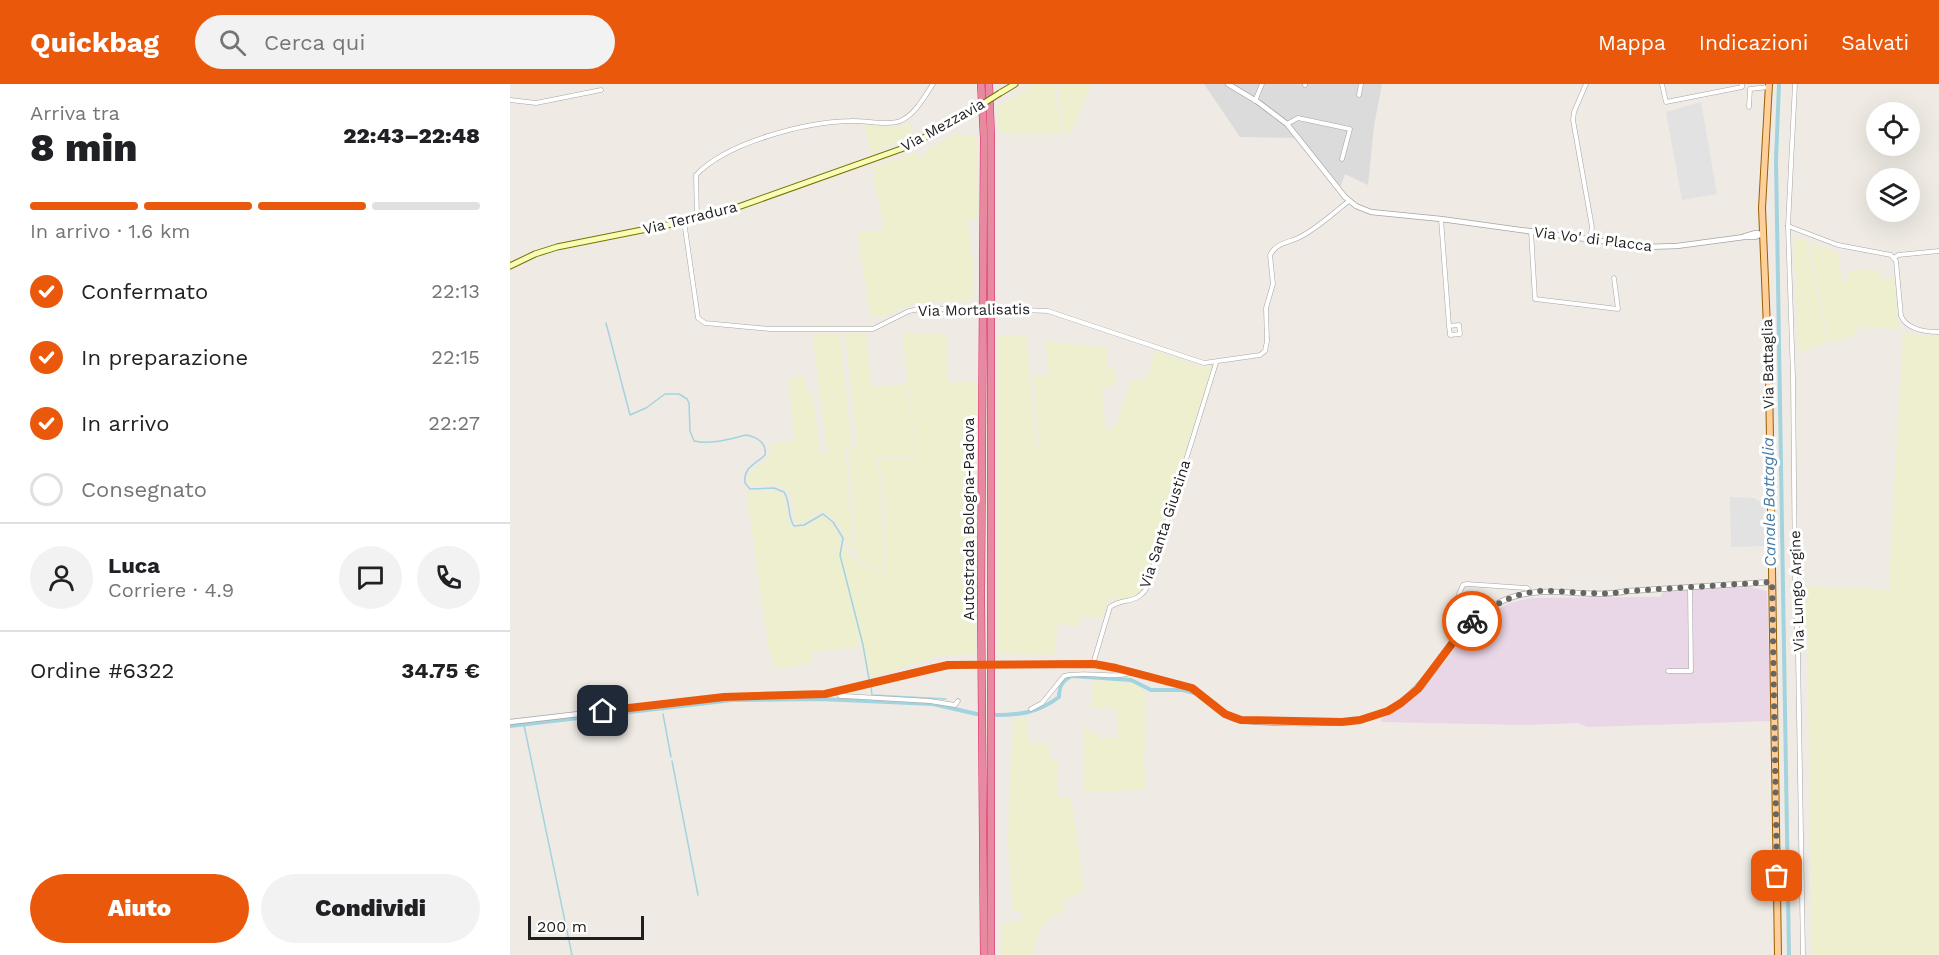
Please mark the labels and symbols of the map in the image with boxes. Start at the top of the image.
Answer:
street label: Via Mezzavia [898,94,988,155]
street label: Via Terradura [641,198,739,238]
street label: Via Vo' di Placca [1533,223,1654,255]
street label: Via Mortalisatis [918,300,1030,320]
street label: Via Battaglia [1758,318,1778,409]
street label: Autostrada Bologna-Padova [960,417,978,621]
water label: Canale Battaglia [1758,437,1780,567]
street label: Via Santa Giustina [1136,457,1194,590]
street label: Via Lungo Argine [1786,530,1808,652]
courier [1442,591,1502,651]
pin [577,685,628,736]
pin [1751,850,1802,901]
scale bar [528,913,644,940]

